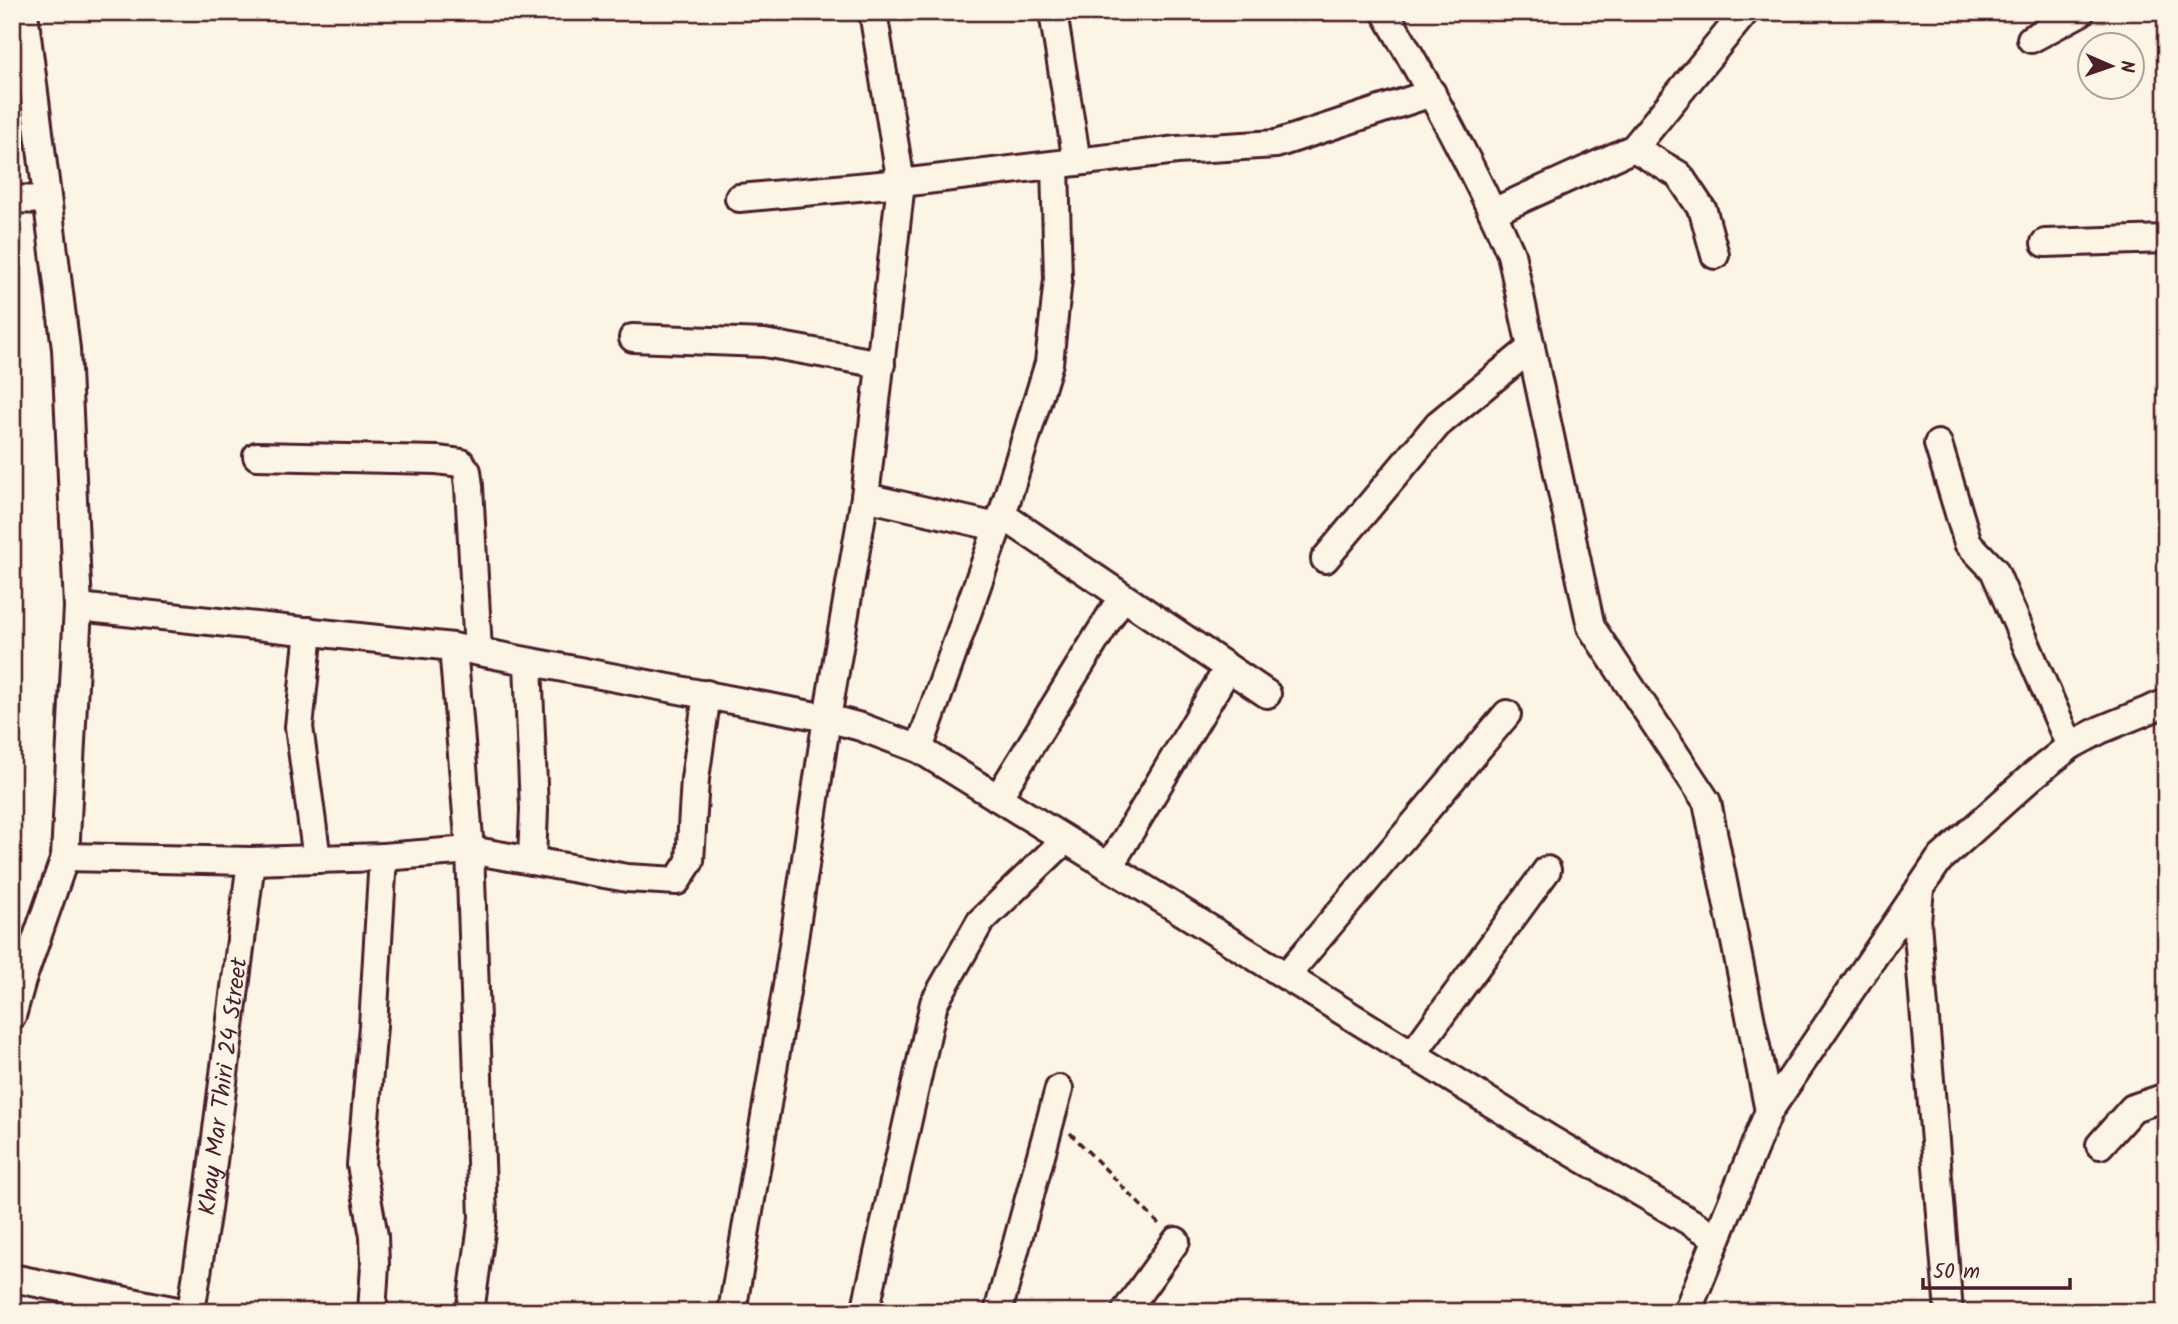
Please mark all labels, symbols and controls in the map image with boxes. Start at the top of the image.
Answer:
north arrow [2076,32,2146,102]
text: N [2111,60,2141,73]
street label: Khay Mar Thiri 24 Street [188,955,260,1218]
scale bar [1923,1247,2070,1291]
text: 50 m [1933,1256,1980,1289]

